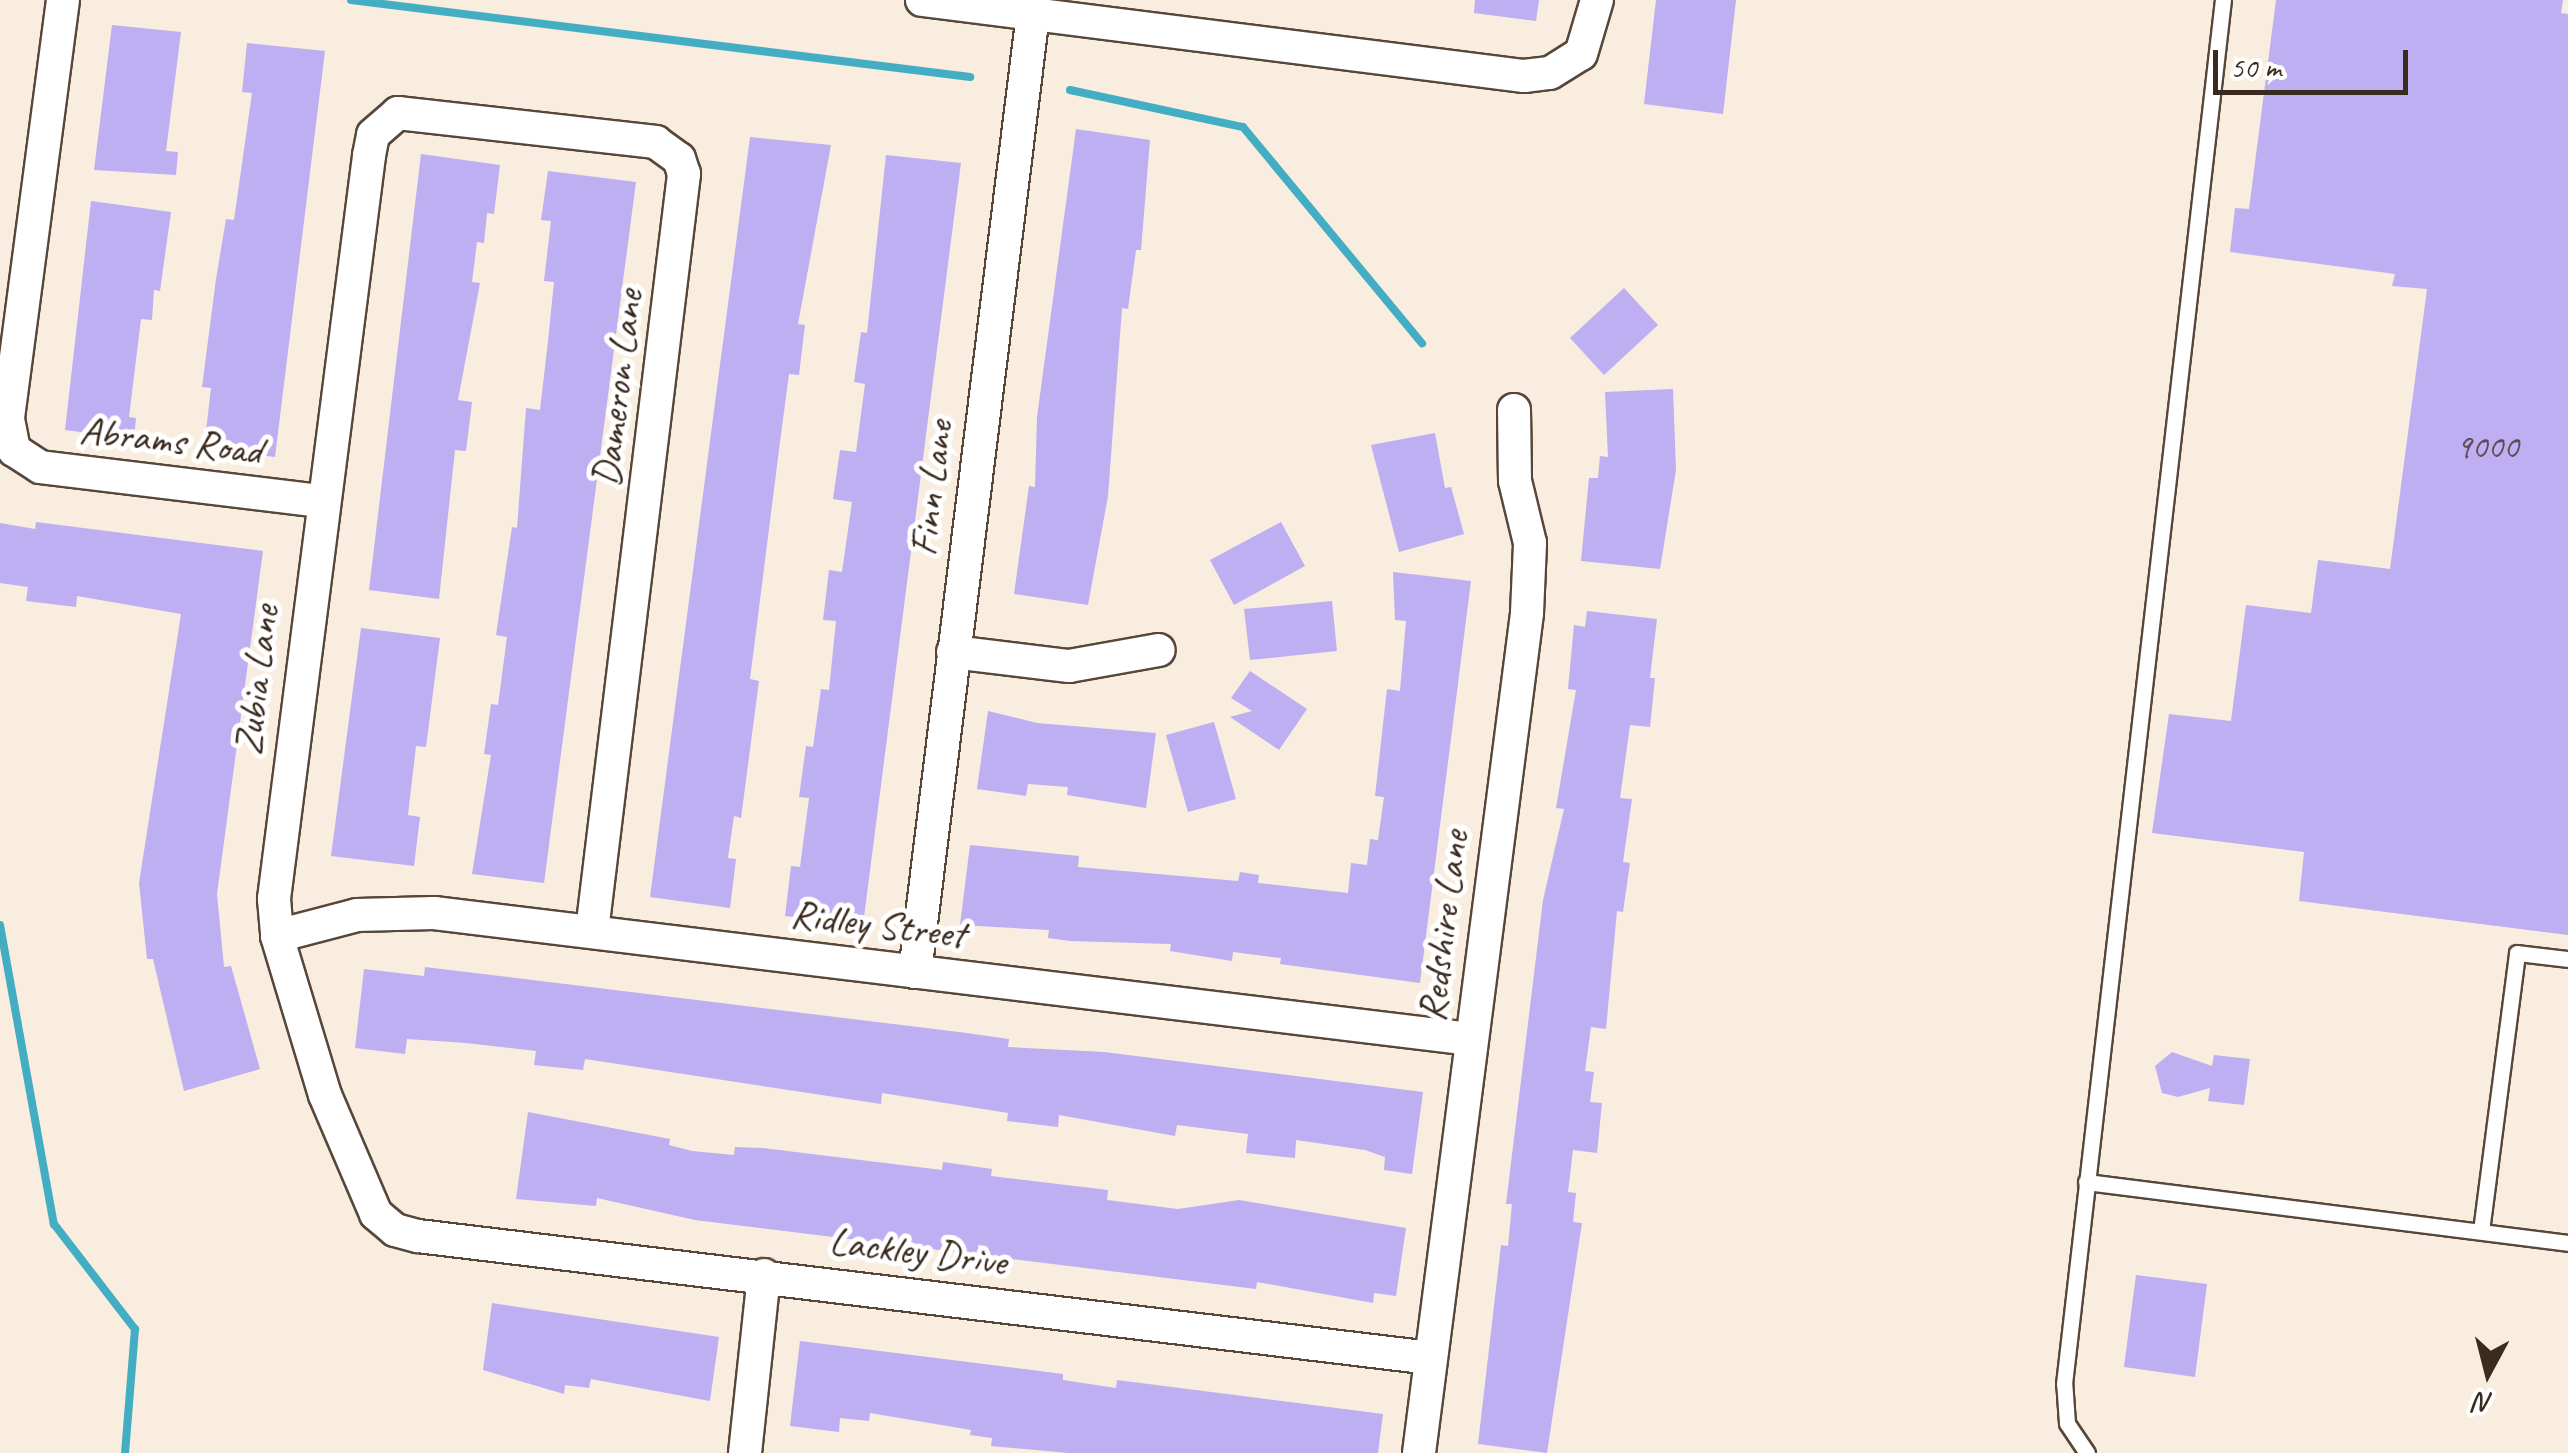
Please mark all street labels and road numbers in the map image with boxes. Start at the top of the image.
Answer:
street label: Dameron Lane [581,287,653,489]
street label: Abrams Road [78,405,264,475]
street label: Finn Lane [899,417,963,559]
street label: Zubia Lane [223,602,289,758]
street label: Redshire Lane [1407,828,1479,1024]
street label: Ridley Street [788,890,968,958]
street label: Lackley Drive [827,1216,1009,1286]

